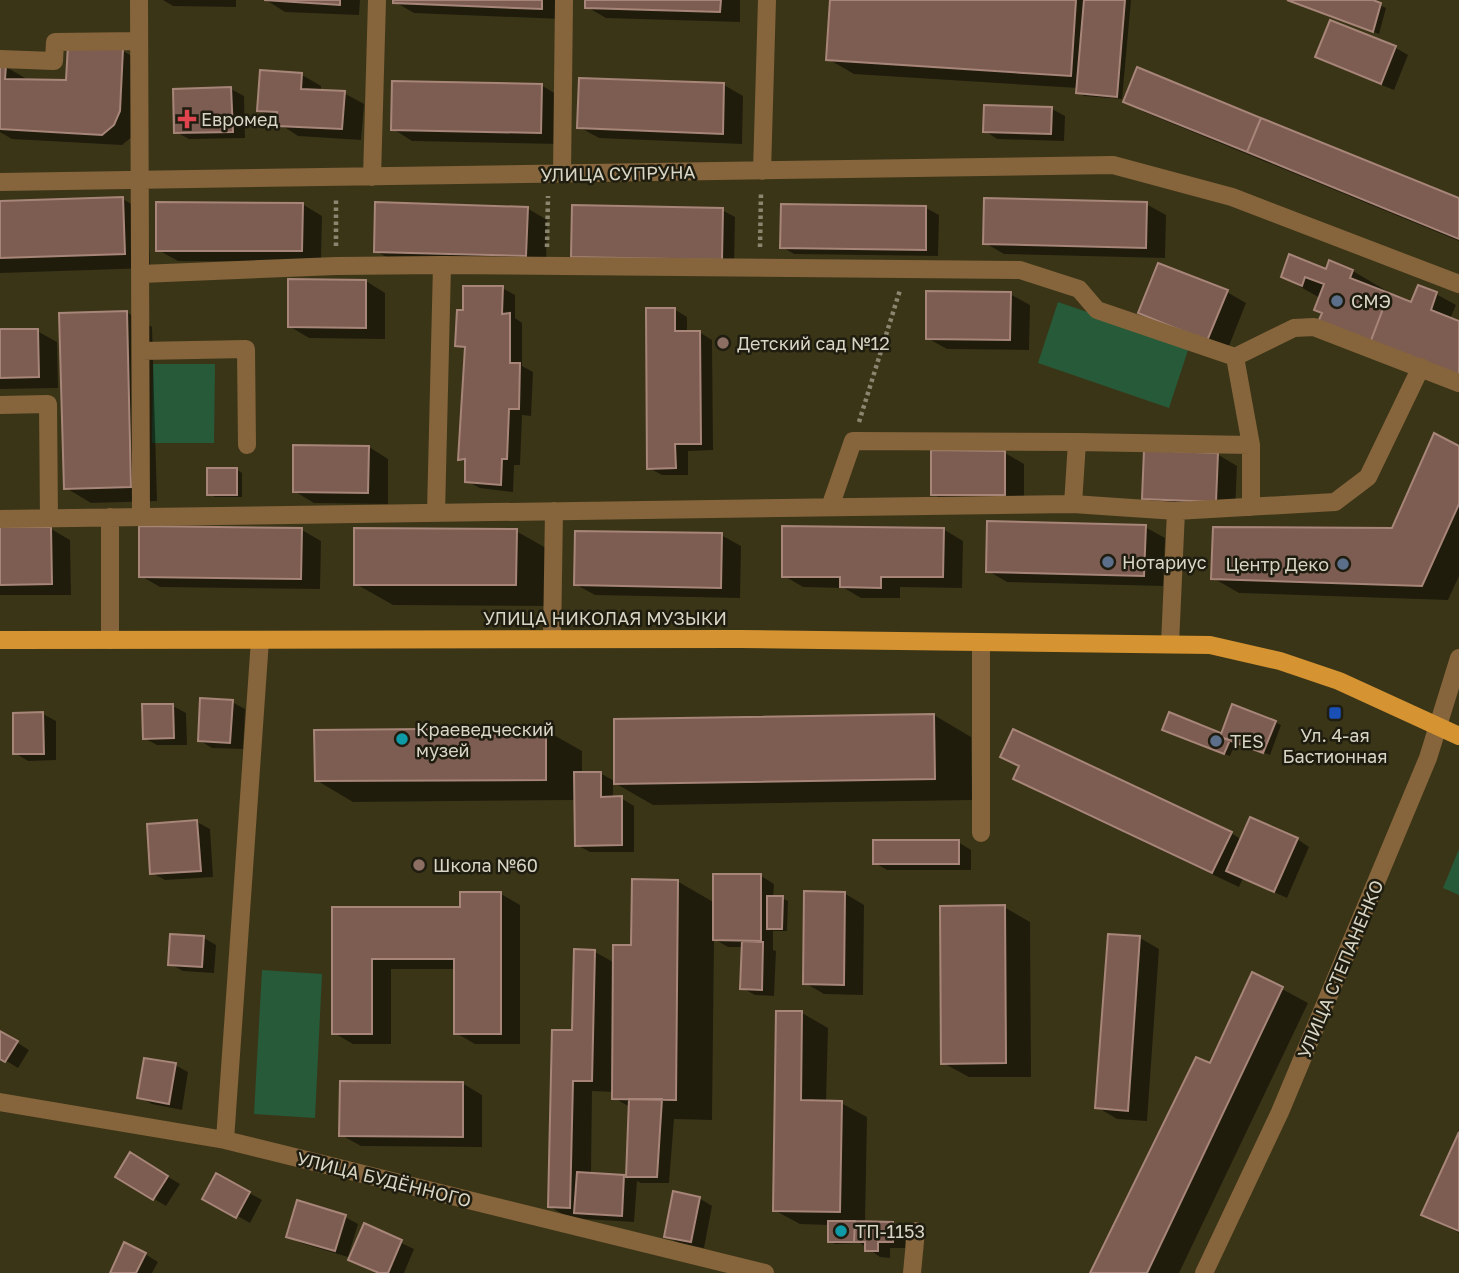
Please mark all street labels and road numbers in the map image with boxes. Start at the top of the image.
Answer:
street label: УЛИЦА СУПРУНА [540,161,696,185]
street label: УЛИЦА НИКОЛАЯ МУЗЫКИ [483,607,727,629]
street label: УЛИЦА СТЕПАНЕНКО [1292,876,1388,1062]
street label: УЛИЦА БУДЁННОГО [295,1147,473,1211]

